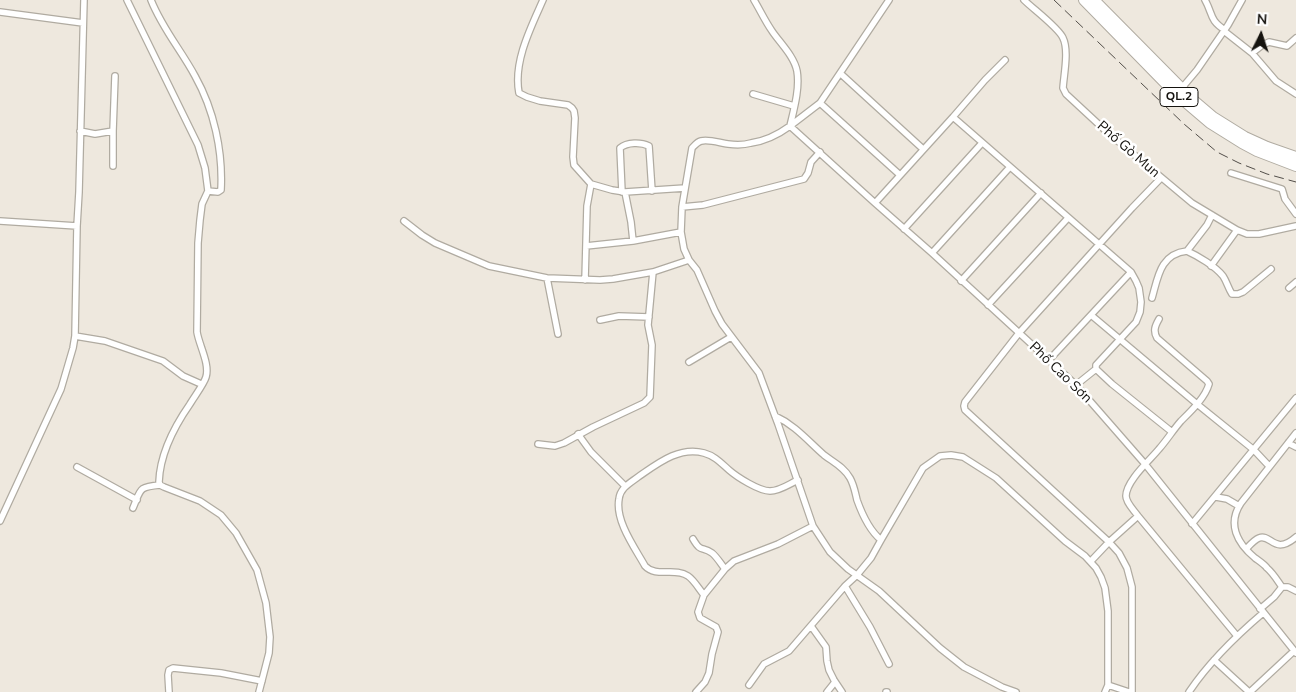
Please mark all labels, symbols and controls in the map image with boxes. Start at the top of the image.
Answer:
north arrow [1236,10,1286,60]
text: N [1256,10,1268,29]
road number: QL.2 [1160,88,1198,106]
street label: Phố Gò Mun [1093,118,1163,182]
street label: Phố Cao Sơn [1025,339,1095,407]

